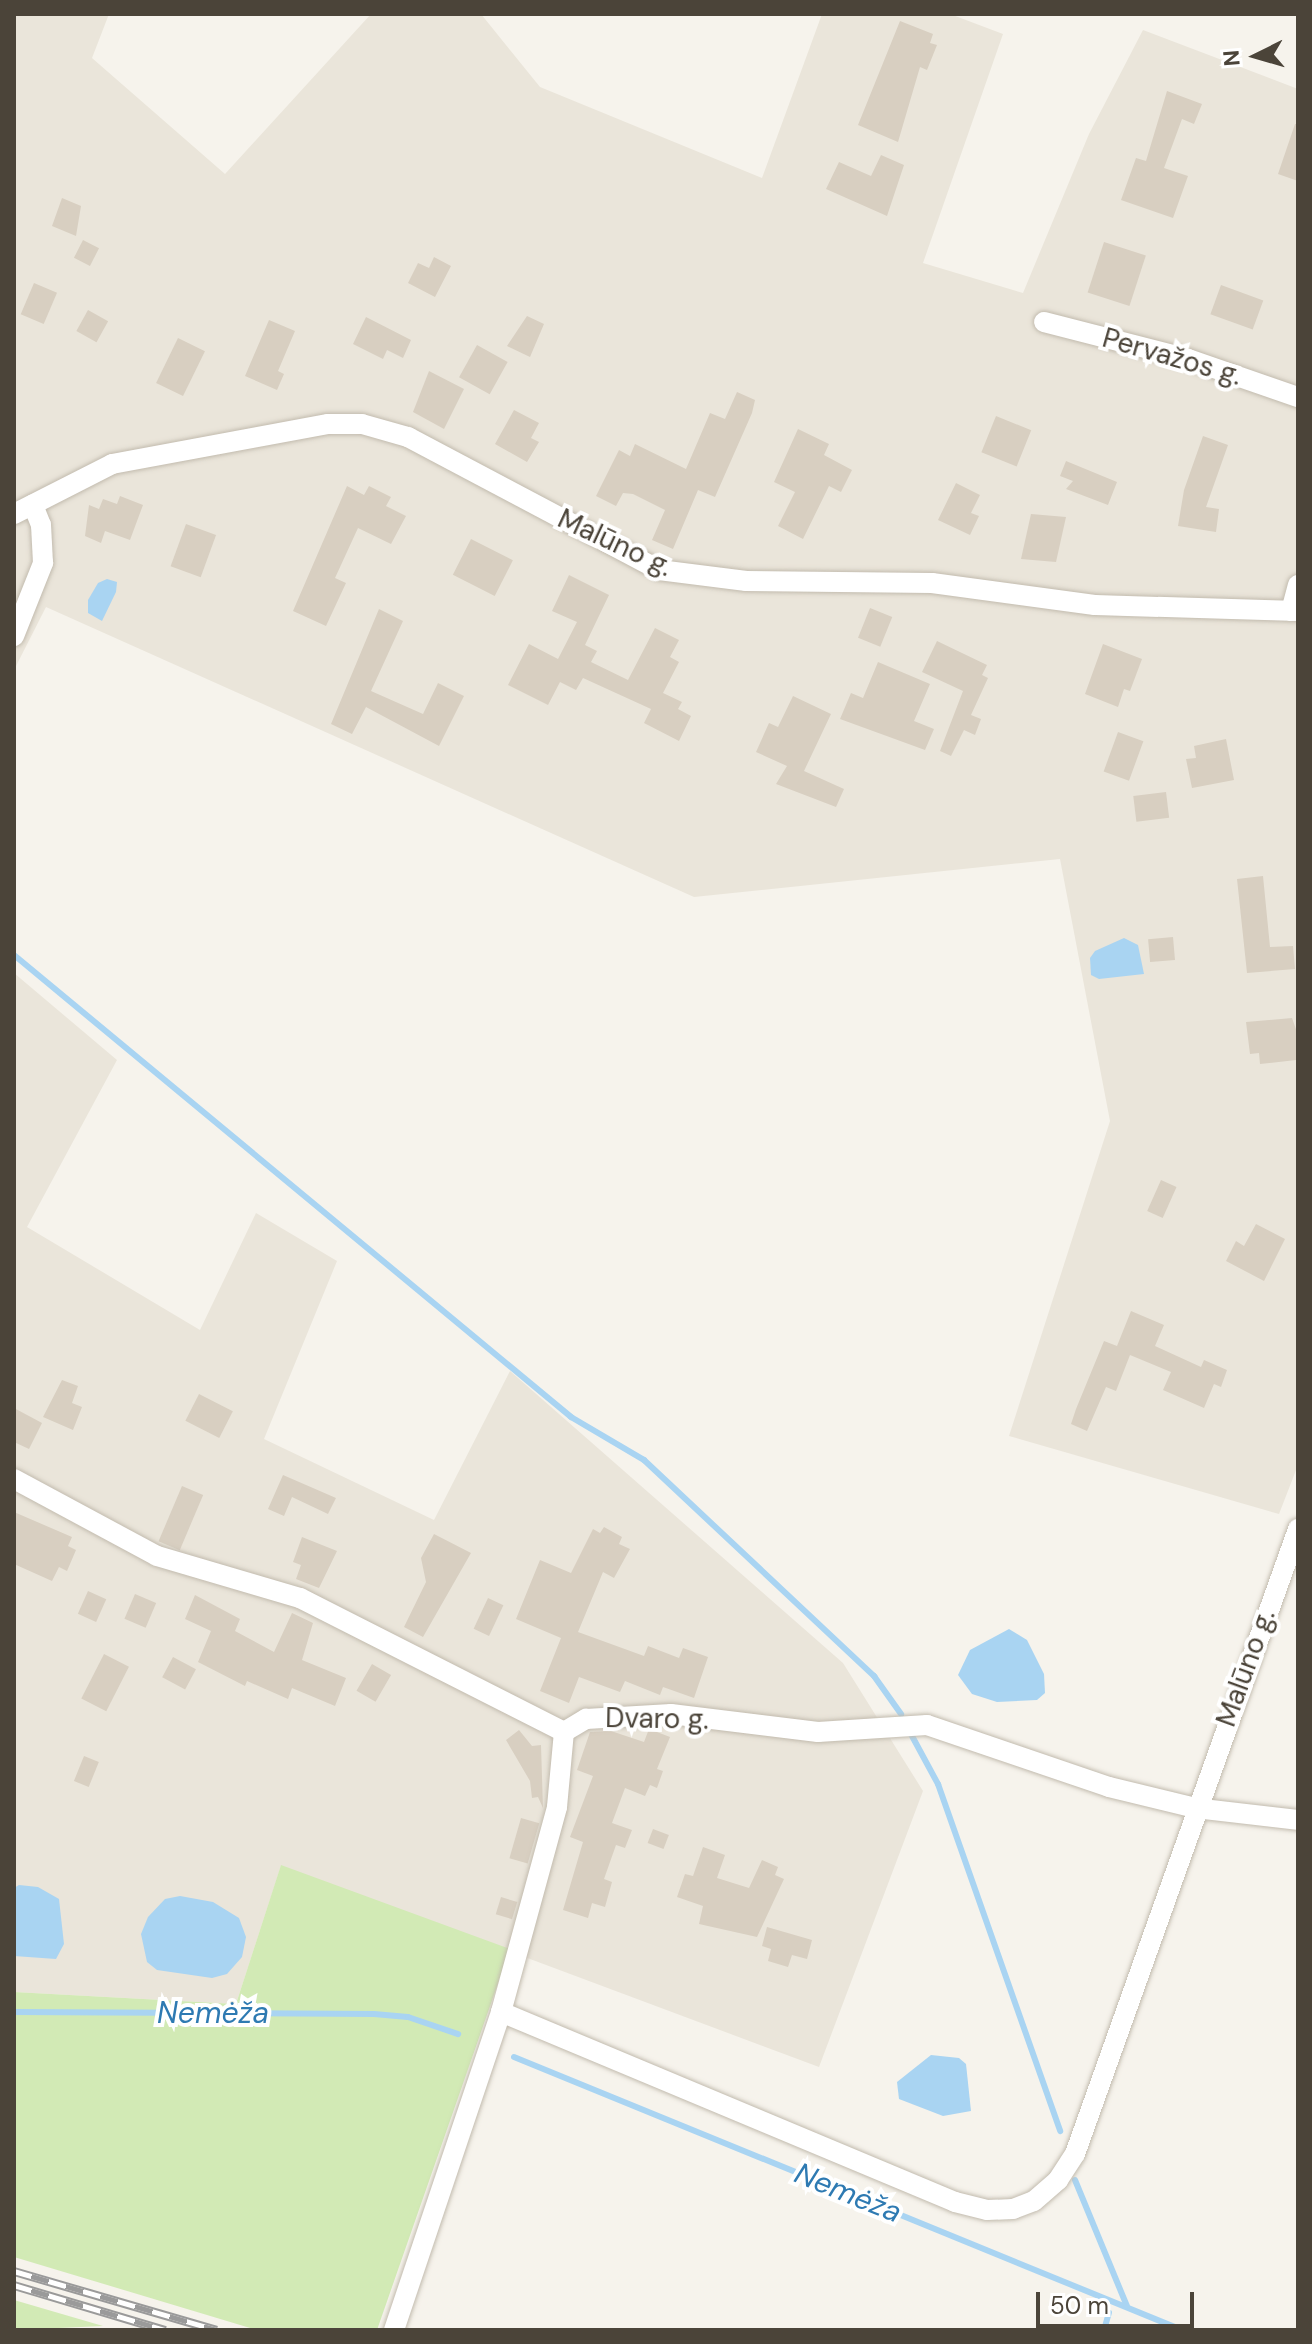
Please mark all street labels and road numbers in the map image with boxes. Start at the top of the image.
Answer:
street label: Pervažos g. [1099,321,1245,393]
street label: Malūno g. [552,502,678,584]
street label: Malūno g. [1209,1605,1283,1731]
street label: Dvaro g. [605,1701,709,1737]

